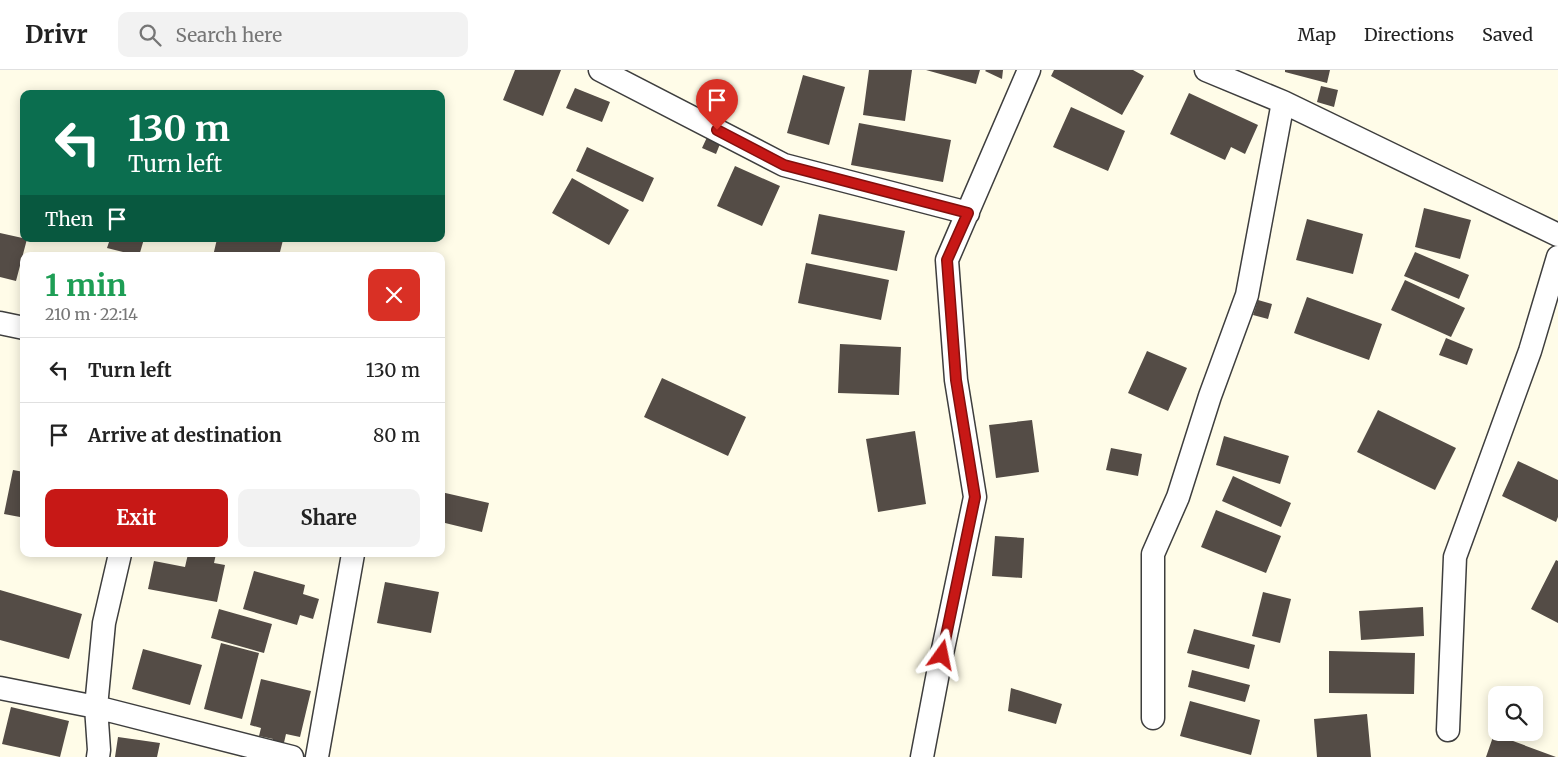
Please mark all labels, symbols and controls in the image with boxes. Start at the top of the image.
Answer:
search box [118,12,468,57]
text: Drivr [25,19,88,50]
icon: search [136,21,164,49]
text: Search here [176,23,282,47]
text: Map [1298,23,1336,46]
text: Directions [1364,23,1454,46]
text: Saved [1482,23,1533,46]
pin [696,79,738,130]
icon: arrive [703,86,731,114]
text: 130 m [128,107,230,151]
icon: left [45,110,110,175]
text: Turn left [128,150,222,178]
icon: arrive [103,205,131,233]
text: Then [45,207,93,231]
text: 1 min [45,266,127,304]
button: close [368,269,420,321]
text: 210 m · 22:14 [45,304,138,324]
icon: left [45,356,73,384]
text: Turn left [88,358,172,382]
text: 130 m [366,358,420,382]
icon: arrive [45,421,73,449]
text: Arrive at destination [88,423,282,447]
text: 80 m [373,423,420,447]
button: Exit [45,489,228,547]
button: Share [238,489,420,547]
position arrow [915,628,967,680]
map controls [1488,686,1543,741]
button: search [1488,686,1543,741]

